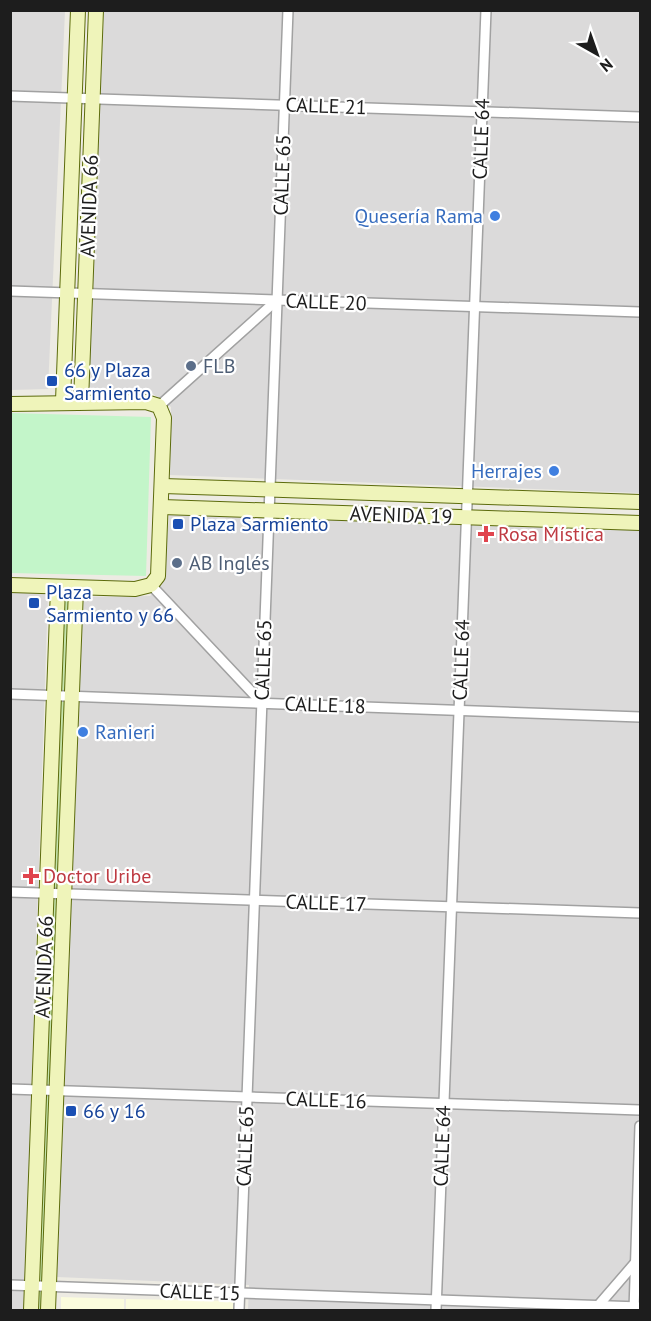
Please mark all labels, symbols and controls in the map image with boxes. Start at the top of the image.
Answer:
north arrow [567,24,627,84]
text: N [596,54,617,77]
street label: CALLE 21 [285,92,367,120]
street label: CALLE 64 [467,98,495,180]
street label: CALLE 65 [268,134,296,216]
street label: AVENIDA 66 [74,154,104,258]
place label: Quesería Rama [355,203,483,229]
marker: Quesería Rama [488,209,502,223]
street label: CALLE 20 [285,288,367,316]
place label: FLB [203,353,235,379]
place label: 66 y Plaza Sarmiento [64,357,151,406]
marker: FLB [184,359,198,373]
marker: 66 y Plaza Sarmiento [45,374,59,388]
place label: Herrajes [471,458,542,484]
marker: Herrajes [547,464,561,478]
street label: AVENIDA 19 [349,500,453,530]
place label: Plaza Sarmiento [190,511,328,537]
marker: Plaza Sarmiento [171,517,185,531]
place label: Rosa Mística [498,521,604,547]
marker: Rosa Mística [479,527,493,541]
place label: AB Inglés [189,550,270,576]
marker: AB Inglés [170,556,184,570]
place label: Plaza Sarmiento y 66 [46,579,174,628]
marker: Plaza Sarmiento y 66 [27,596,41,610]
street label: CALLE 65 [249,619,277,701]
street label: CALLE 64 [447,619,475,701]
street label: CALLE 18 [284,691,366,719]
place label: Ranieri [95,719,155,745]
marker: Ranieri [76,725,90,739]
place label: Doctor Uribe [43,863,151,889]
marker: Doctor Uribe [24,869,38,883]
street label: CALLE 17 [285,889,367,917]
street label: AVENIDA 66 [29,915,59,1019]
street label: CALLE 16 [285,1086,367,1114]
place label: 66 y 16 [83,1098,146,1124]
marker: 66 y 16 [64,1104,78,1118]
street label: CALLE 65 [231,1105,259,1187]
street label: CALLE 64 [428,1105,456,1187]
street label: CALLE 15 [159,1278,241,1306]

